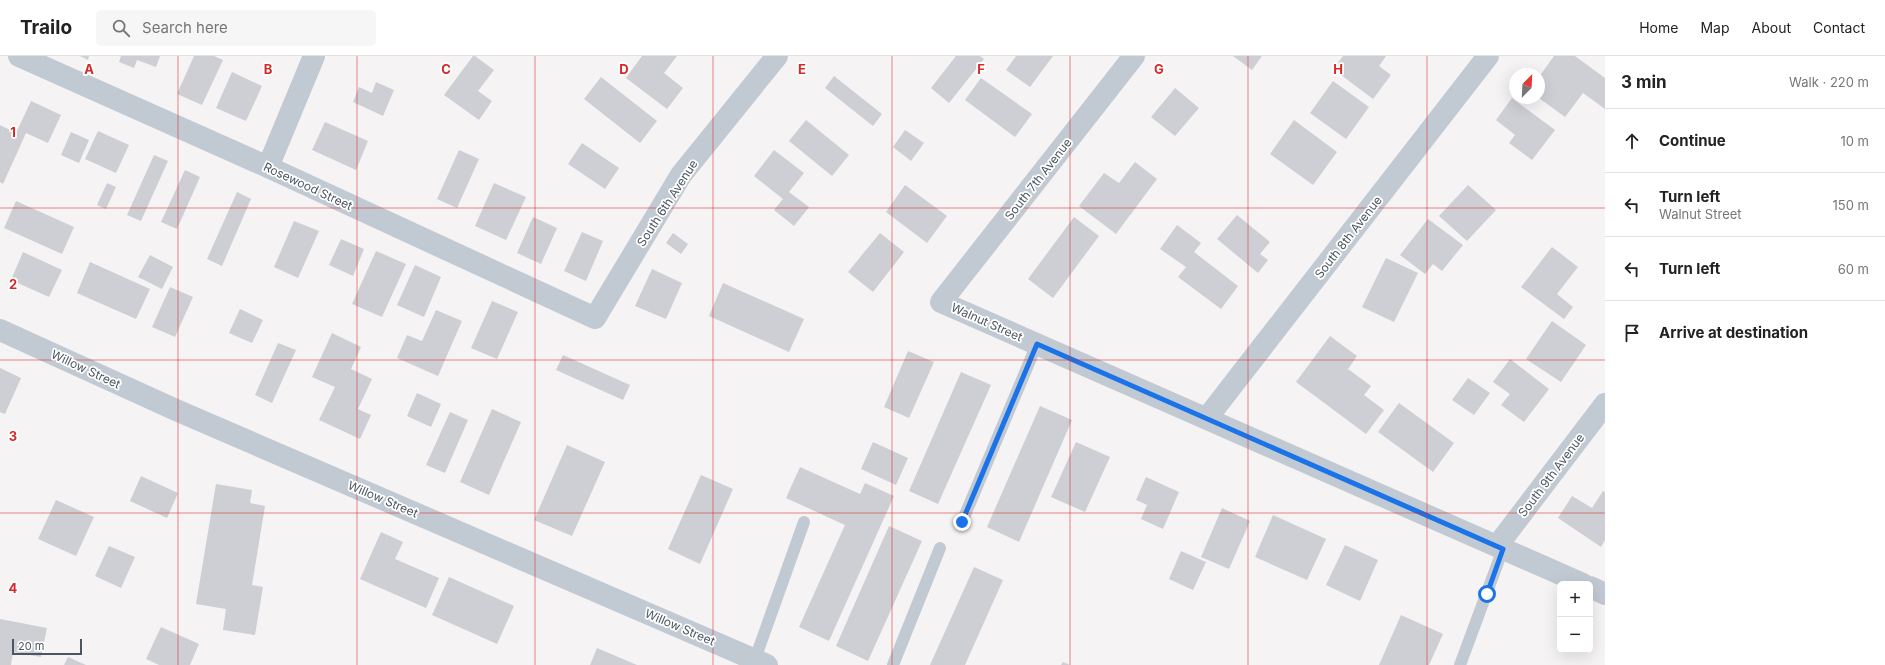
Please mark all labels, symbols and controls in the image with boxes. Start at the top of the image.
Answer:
search box [96,10,376,46]
text: Trailo [20,16,72,39]
icon: search [110,17,132,39]
text: Search here [142,18,228,37]
text: Home [1639,19,1678,36]
text: Map [1700,19,1730,36]
text: About [1752,19,1791,36]
text: Contact [1813,19,1865,36]
text: A [84,61,94,77]
text: B [264,61,273,77]
text: C [441,61,451,77]
text: D [619,61,629,77]
text: E [798,61,806,77]
text: F [977,61,985,77]
text: G [1154,61,1164,77]
text: H [1333,61,1343,77]
north arrow [1509,68,1545,104]
text: 3 min [1621,72,1667,92]
text: Walk · 220 m [1789,74,1869,90]
text: 1 [10,124,16,140]
icon: ahead [1621,130,1643,152]
text: Continue [1659,131,1726,150]
text: 10 m [1840,133,1869,149]
street label: South 7th Avenue [1001,135,1075,223]
street label: South 6th Avenue [633,157,701,249]
street label: Rosewood Street [261,159,355,213]
text: Turn left [1659,187,1720,206]
street label: South 8th Avenue [1311,193,1385,281]
icon: left [1621,194,1643,216]
text: 150 m [1833,197,1869,213]
text: Walnut Street [1659,206,1742,222]
icon: left [1621,258,1643,280]
text: Turn left [1659,259,1720,278]
text: 60 m [1838,261,1869,277]
text: 2 [9,276,17,292]
street label: Walnut Street [949,300,1025,344]
icon: arrive [1621,322,1643,344]
text: Arrive at destination [1659,323,1808,342]
street label: Willow Street [49,346,123,392]
text: 3 [9,428,17,444]
street label: South 9th Avenue [1515,430,1587,520]
street label: Willow Street [346,478,420,521]
route end [953,513,971,531]
text: 4 [9,580,18,596]
map controls [1557,581,1593,653]
button: + [1557,581,1593,617]
route start [1478,585,1496,603]
street label: Willow Street [643,606,717,649]
button: − [1557,617,1593,653]
scale bar [12,637,82,656]
text: 20 m [18,639,44,653]

